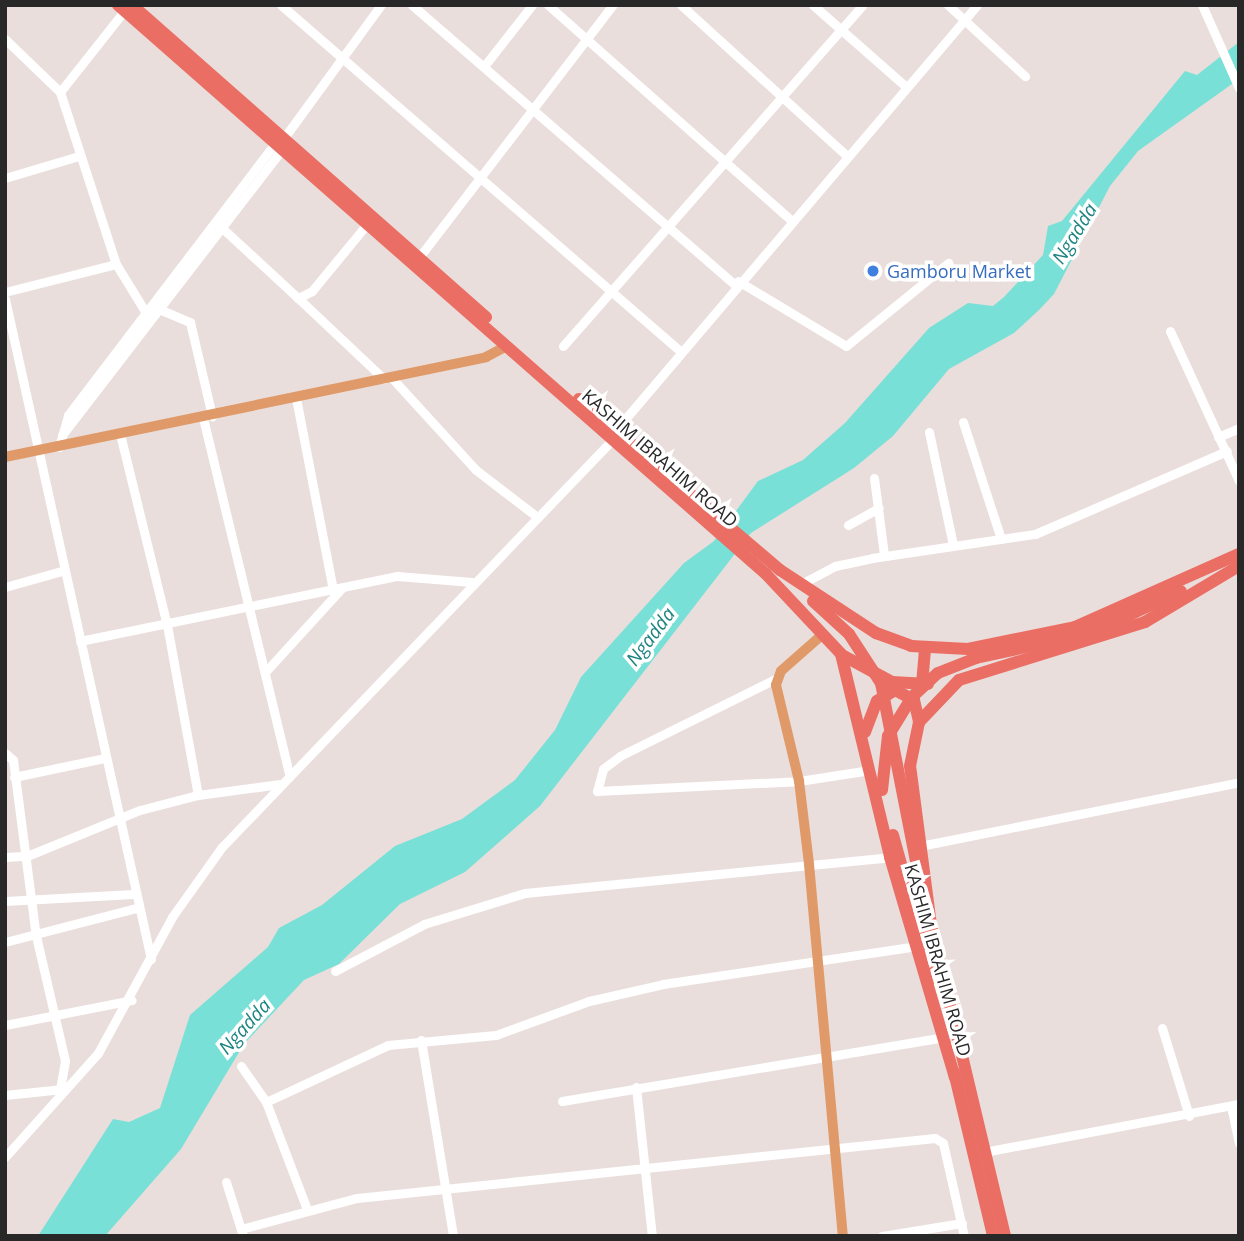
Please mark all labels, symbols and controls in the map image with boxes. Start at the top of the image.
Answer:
water label: Ngadda [1048,200,1102,268]
place label: Gamboru Market [887,260,1031,282]
marker: Gamboru Market [865,263,881,279]
street label: KASHIM IBRAHIM ROAD [578,384,742,532]
water label: Ngadda [622,604,680,670]
street label: KASHIM IBRAHIM ROAD [900,861,976,1059]
water label: Ngadda [214,995,276,1059]

